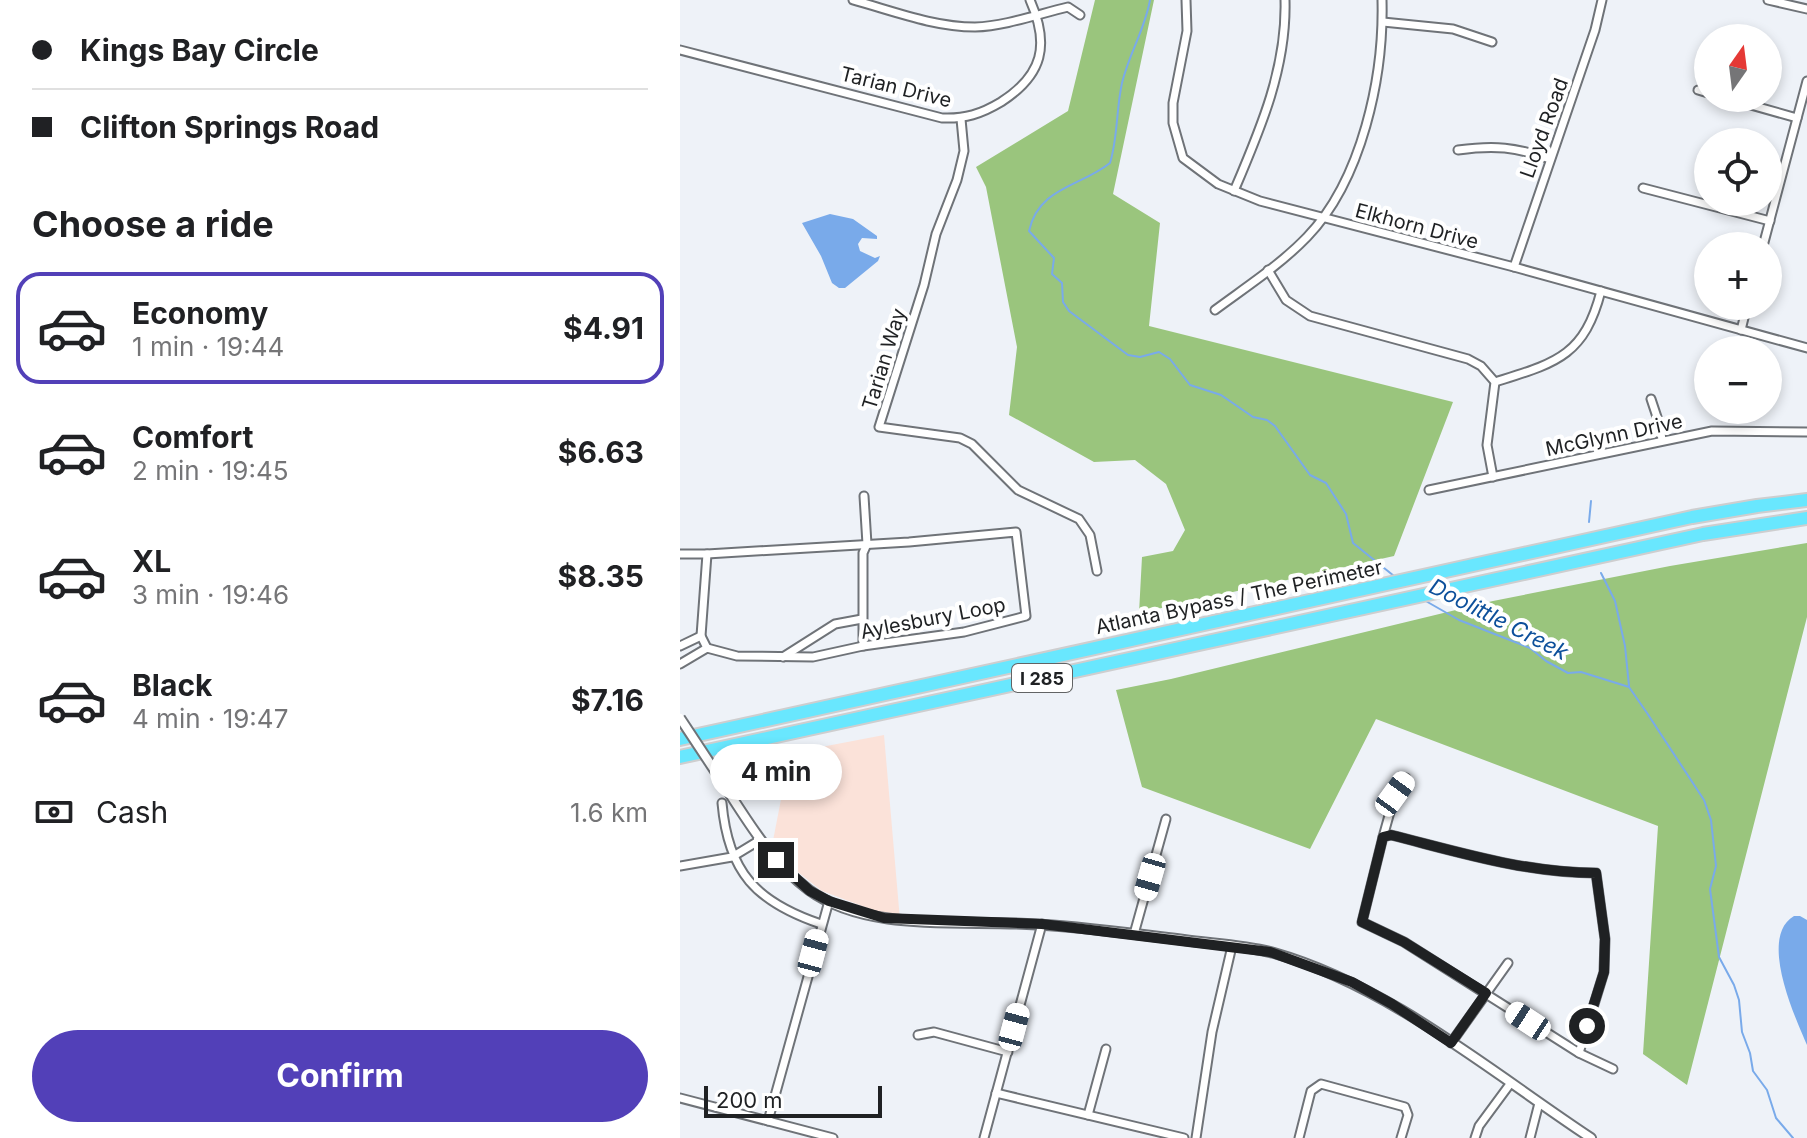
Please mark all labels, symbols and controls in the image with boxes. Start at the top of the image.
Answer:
north arrow [1694,24,1782,112]
map controls [1694,24,1782,424]
text: Kings Bay Circle [80,32,319,68]
street label: Tarian Drive [838,62,954,112]
street label: Lloyd Road [1515,75,1573,181]
text: Clifton Springs Road [80,109,379,145]
button: locate [1694,128,1782,216]
street label: Elkhorn Drive [1353,198,1481,254]
text: Choose a ride [32,202,274,246]
button: + [1694,232,1782,320]
icon: car [36,292,108,364]
text: Economy [132,295,268,331]
street label: Tarian Way [857,305,911,413]
text: $4.91 [563,310,644,346]
text: 1 min · 19:44 [132,331,284,362]
button: − [1694,336,1782,424]
street label: McGlynn Drive [1543,409,1685,461]
icon: car [36,416,108,488]
text: Comfort [132,419,253,455]
text: $6.63 [558,434,644,470]
text: 2 min · 19:45 [132,455,289,486]
icon: car [36,540,108,612]
text: XL [132,543,171,579]
street label: Atlanta Bypass / The Perimeter [1093,555,1385,639]
text: $8.35 [558,558,644,594]
water label: Doolittle Creek [1425,573,1574,666]
text: 3 min · 19:46 [132,579,289,610]
street label: Aylesbury Loop [858,592,1008,644]
icon: car [36,664,108,736]
road number: I 285 [1012,664,1072,692]
text: Black [132,667,212,703]
text: $7.16 [571,682,644,718]
text: 4 min · 19:47 [132,703,288,734]
callout: 4 min [710,744,842,800]
text: 4 min [741,756,811,787]
car [1371,768,1419,820]
icon: cash [32,790,76,834]
text: Cash [96,794,168,830]
text: 1.6 km [570,797,648,828]
route end [758,842,794,878]
car [1132,851,1168,903]
car [795,927,831,979]
car [1501,998,1555,1044]
car [996,1001,1032,1053]
route start [1569,1008,1605,1044]
button: Confirm [32,1030,648,1122]
scale bar [704,1082,882,1118]
text: 200 m [716,1087,783,1113]

